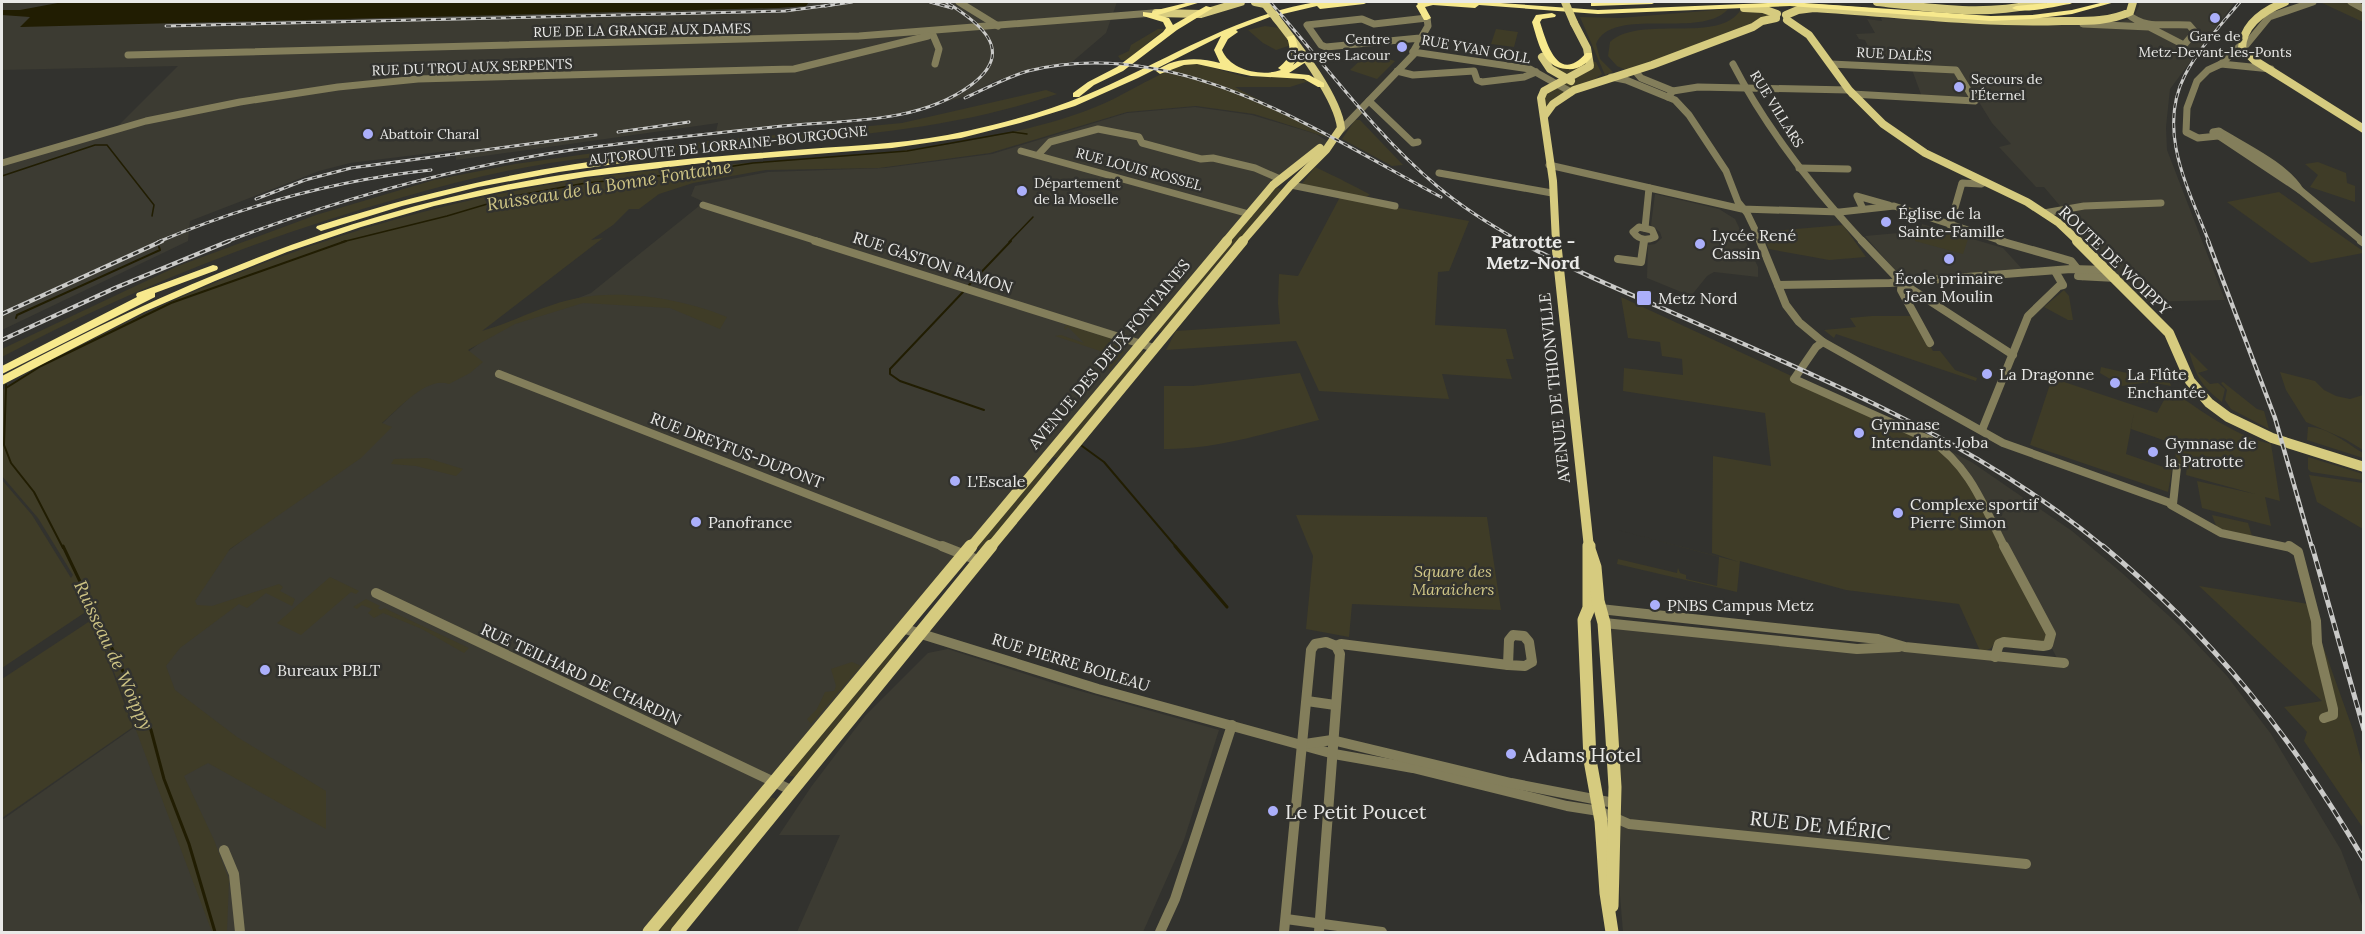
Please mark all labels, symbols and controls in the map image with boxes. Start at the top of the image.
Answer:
marker: Gare de Metz-Devant-les-Ponts [2208,11,2222,25]
street label: RUE DE LA GRANGE AUX DAMES [533,19,751,41]
place label: Gare de Metz-Devant-les-Ponts [2138,27,2292,61]
place label: Centre Georges Lacour [1287,30,1390,64]
street label: RUE YVAN GOLL [1420,31,1532,67]
marker: Centre Georges Lacour [1395,40,1409,54]
street label: RUE DALÈS [1856,43,1932,65]
street label: RUE DU TROU AUX SERPENTS [371,54,573,80]
street label: RUE VILLARS [1746,67,1808,151]
place label: Secours de l’Éternel [1971,70,2043,104]
marker: Secours de l’Éternel [1952,80,1966,94]
street label: AUTOROUTE DE LORRAINE-BOURGOGNE [587,121,869,169]
place label: Abattoir Charal [379,125,479,143]
marker: Abattoir Charal [361,127,375,141]
street label: RUE LOUIS ROSSEL [1074,143,1204,195]
water label: Ruisseau de la Bonne Fontaine [485,154,733,216]
place label: Département de la Moselle [1034,174,1121,208]
marker: Département de la Moselle [1015,184,1029,198]
street label: ROUTE DE WOIPPY [2055,201,2176,319]
place label: Église de la Sainte-Famille [1898,203,2005,241]
marker: Église de la Sainte-Famille [1879,215,1893,229]
place label: Lycée René Cassin [1712,225,1796,263]
street label: RUE GASTON RAMON [851,227,1015,297]
district label: Patrotte - Metz-Nord [1486,230,1580,274]
marker: Lycée René Cassin [1693,237,1707,251]
marker: École primaire Jean Moulin [1942,252,1956,266]
street label: AVENUE DES DEUX FONTAINES [1023,255,1194,454]
place label: École primaire Jean Moulin [1895,268,2004,306]
place label: Metz Nord [1658,288,1738,308]
marker: Metz Nord [1635,289,1653,307]
street label: AVENUE DE THIONVILLE [1534,292,1574,485]
place label: La Dragonne [1999,364,2095,384]
place label: La Flûte Enchantée [2127,364,2206,402]
marker: La Dragonne [1980,367,1994,381]
marker: La Flûte Enchantée [2108,376,2122,390]
street label: RUE DREYFUS-DUPONT [647,408,827,492]
place label: Gymnase Intendants Joba [1871,414,1988,452]
marker: Gymnase Intendants Joba [1852,426,1866,440]
place label: Gymnase de la Patrotte [2165,433,2257,471]
marker: Gymnase de la Patrotte [2146,445,2160,459]
place label: L'Escale [967,471,1026,491]
marker: L'Escale [948,474,962,488]
place label: Complexe sportif Pierre Simon [1910,494,2040,532]
marker: Complexe sportif Pierre Simon [1891,506,1905,520]
place label: Panofrance [708,512,792,532]
marker: Panofrance [689,515,703,529]
park label: Square des Maraichers [1412,561,1494,599]
water label: Ruisseau de Woippy [69,577,159,733]
place label: PNBS Campus Metz [1667,595,1814,615]
marker: PNBS Campus Metz [1648,598,1662,612]
street label: RUE TEILHARD DE CHARDIN [478,619,684,729]
street label: RUE PIERRE BOILEAU [990,628,1152,696]
place label: Bureaux PBLT [277,660,380,680]
marker: Bureaux PBLT [258,663,272,677]
place label: Adams Hotel [1522,742,1641,767]
marker: Adams Hotel [1504,747,1518,761]
place label: Le Petit Poucet [1285,799,1427,824]
marker: Le Petit Poucet [1266,804,1280,818]
street label: RUE DE MÉRIC [1748,805,1892,845]

